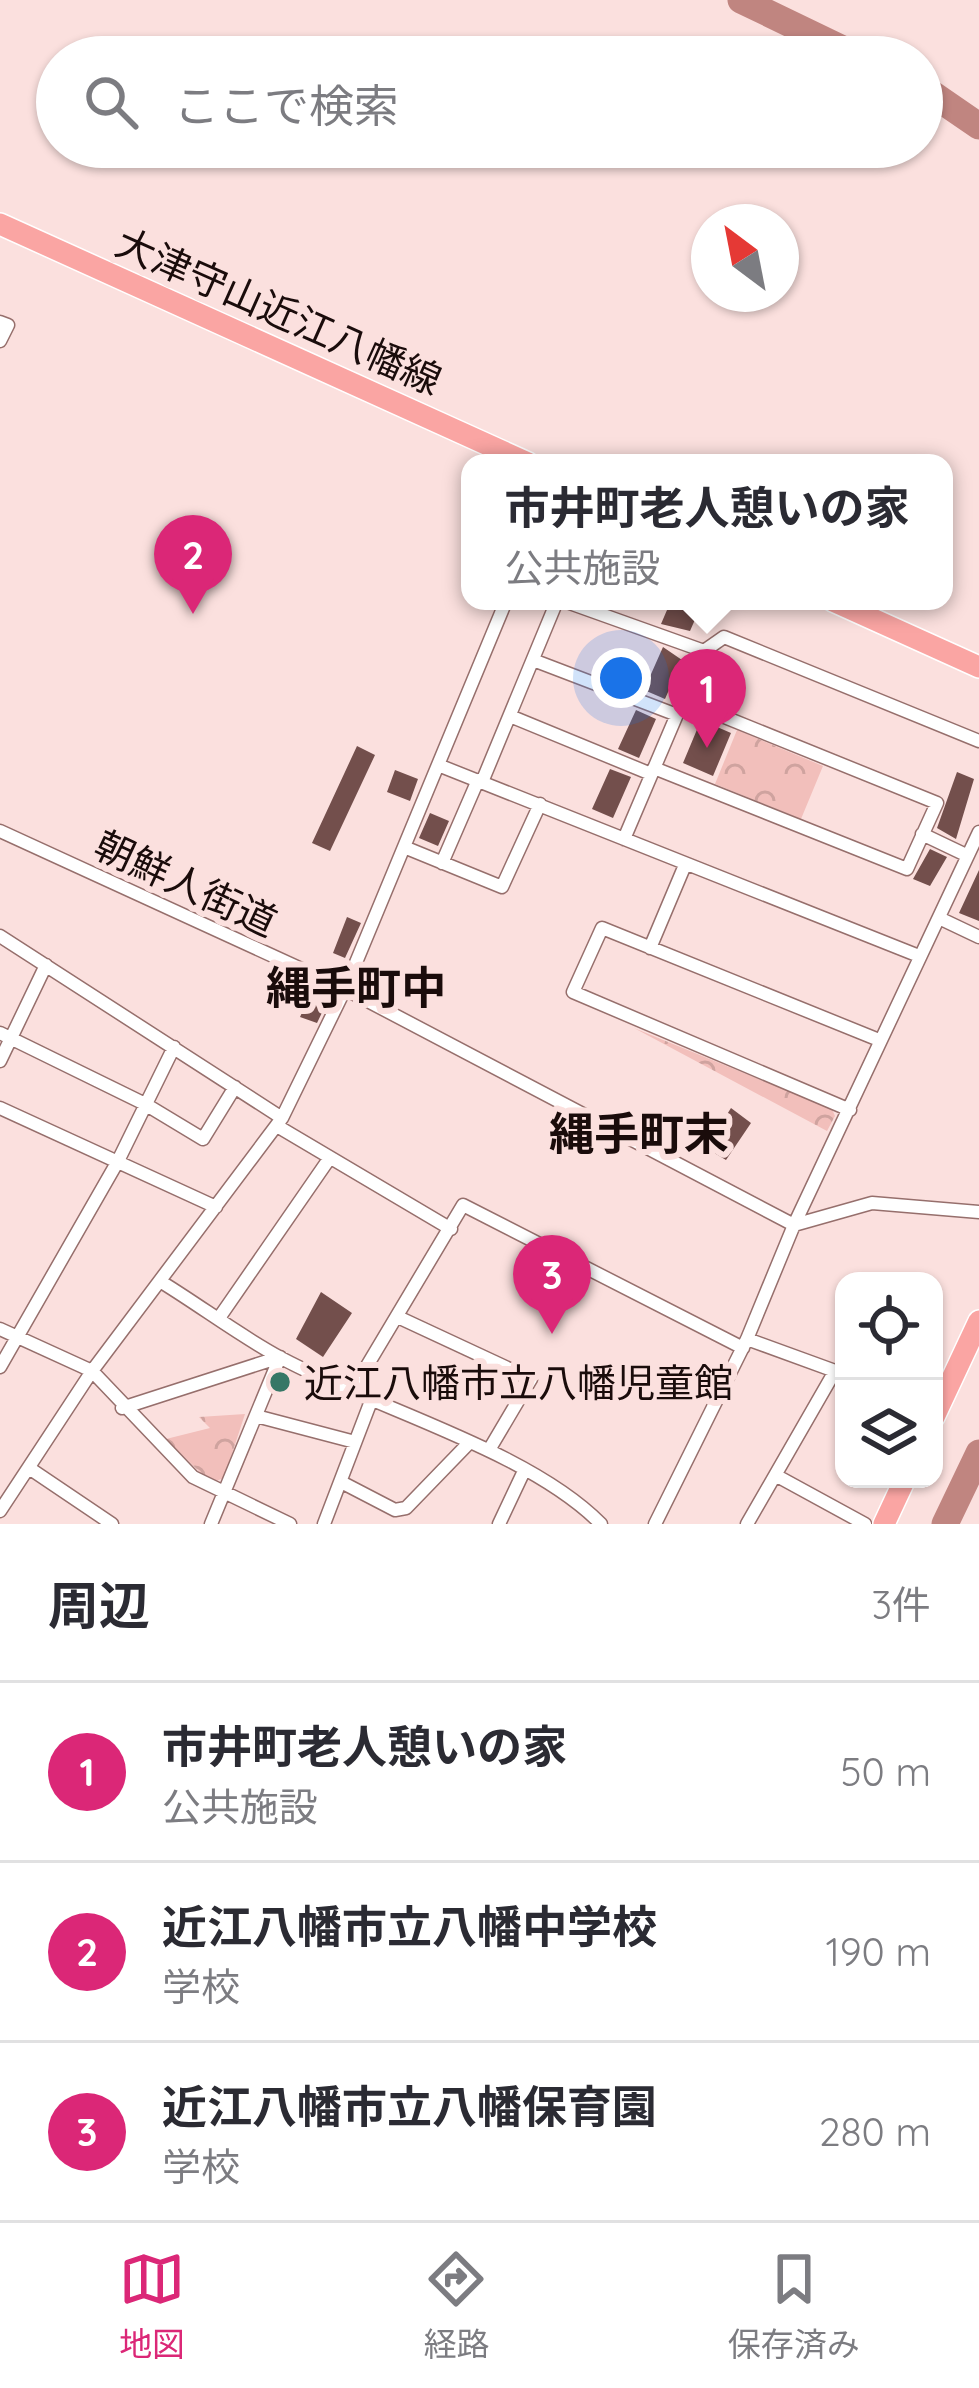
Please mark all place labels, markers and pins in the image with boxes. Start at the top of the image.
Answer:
pin: 2 [154,515,232,614]
pin: 1 [668,649,746,748]
pin: 3 [513,1235,591,1334]
place label: 近江八幡市立八幡児童館 [304,1358,733,1407]
marker: 近江八幡市立八幡児童館 [267,1369,293,1395]

